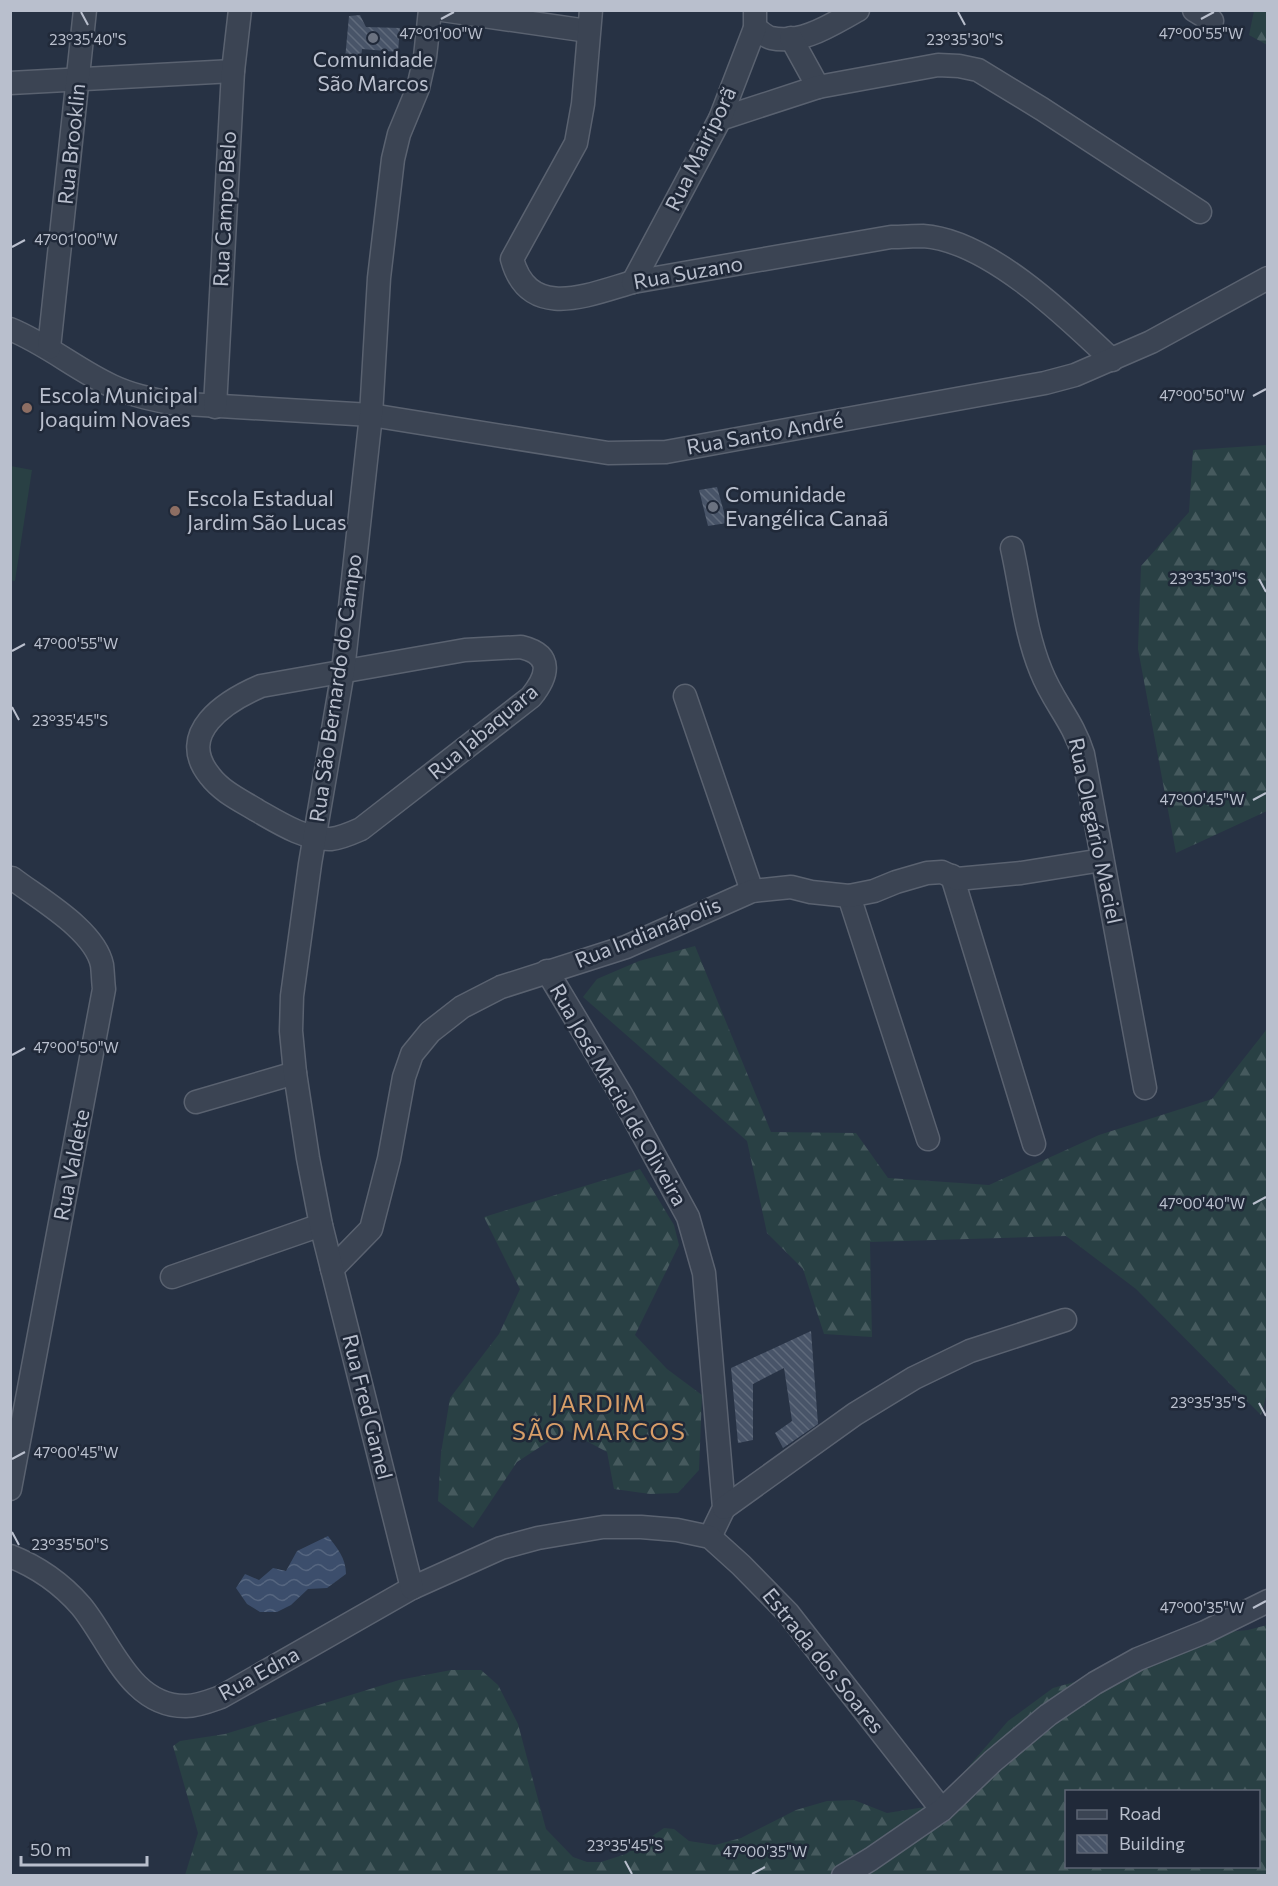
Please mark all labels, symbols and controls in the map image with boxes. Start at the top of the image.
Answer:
text: 47°01'00"W [399,24,483,42]
text: 47°00'55"W [1159,24,1243,42]
text: 23°35'40"S [49,30,127,48]
text: 23°35'30"S [927,30,1004,48]
marker: Comunidade São Marcos [366,31,380,45]
place label: Comunidade São Marcos [313,46,433,95]
street label: Rua Brooklin [52,82,89,206]
street label: Rua Mairiporã [659,82,740,214]
street label: Rua Campo Belo [207,130,240,287]
text: 47°01'00"W [34,230,118,248]
street label: Rua Suzano [631,250,744,293]
place label: Escola Municipal Joaquim Novaes [39,382,198,431]
text: 47°00'50"W [1159,386,1245,404]
marker: Escola Municipal Joaquim Novaes [20,401,34,415]
street label: Rua Santo André [684,406,845,459]
place label: Comunidade Evangélica Canaã [725,481,888,530]
place label: Escola Estadual Jardim São Lucas [187,485,346,534]
marker: Comunidade Evangélica Canaã [706,500,720,514]
marker: Escola Estadual Jardim São Lucas [168,504,182,518]
street label: Rua São Bernardo do Campo [303,552,366,824]
text: 23°35'30"S [1170,569,1247,587]
text: 47°00'55"W [34,634,118,652]
street label: Rua Jabaquara [422,678,542,784]
text: 23°35'45"S [32,711,108,729]
street label: Rua Olegário Maciel [1065,735,1128,926]
text: 47°00'45"W [1160,790,1244,808]
street label: Rua Indianápolis [571,891,724,972]
street label: Rua José Maciel de Oliveira [545,979,693,1210]
text: 47°00'50"W [33,1038,119,1056]
street label: Rua Valdete [47,1107,94,1223]
text: 47°00'40"W [1159,1194,1245,1212]
street label: Rua Fred Gamel [338,1331,399,1482]
district label: JARDIM SÃO MARCOS [512,1388,686,1445]
text: 23°35'35"S [1170,1393,1246,1411]
text: 47°00'45"W [34,1443,118,1461]
text: 23°35'50"S [32,1535,109,1553]
street label: Estrada dos Soares [758,1582,890,1738]
text: 47°00'35"W [1160,1598,1244,1616]
street label: Rua Edna [214,1640,303,1705]
legend [1065,1790,1260,1868]
text: Road [1119,1802,1161,1824]
scale bar [21,1829,147,1867]
text: Building [1119,1832,1185,1854]
text: 23°35'45"S [587,1836,663,1854]
text: 50 m [30,1838,71,1860]
text: 47°00'35"W [723,1842,807,1860]

